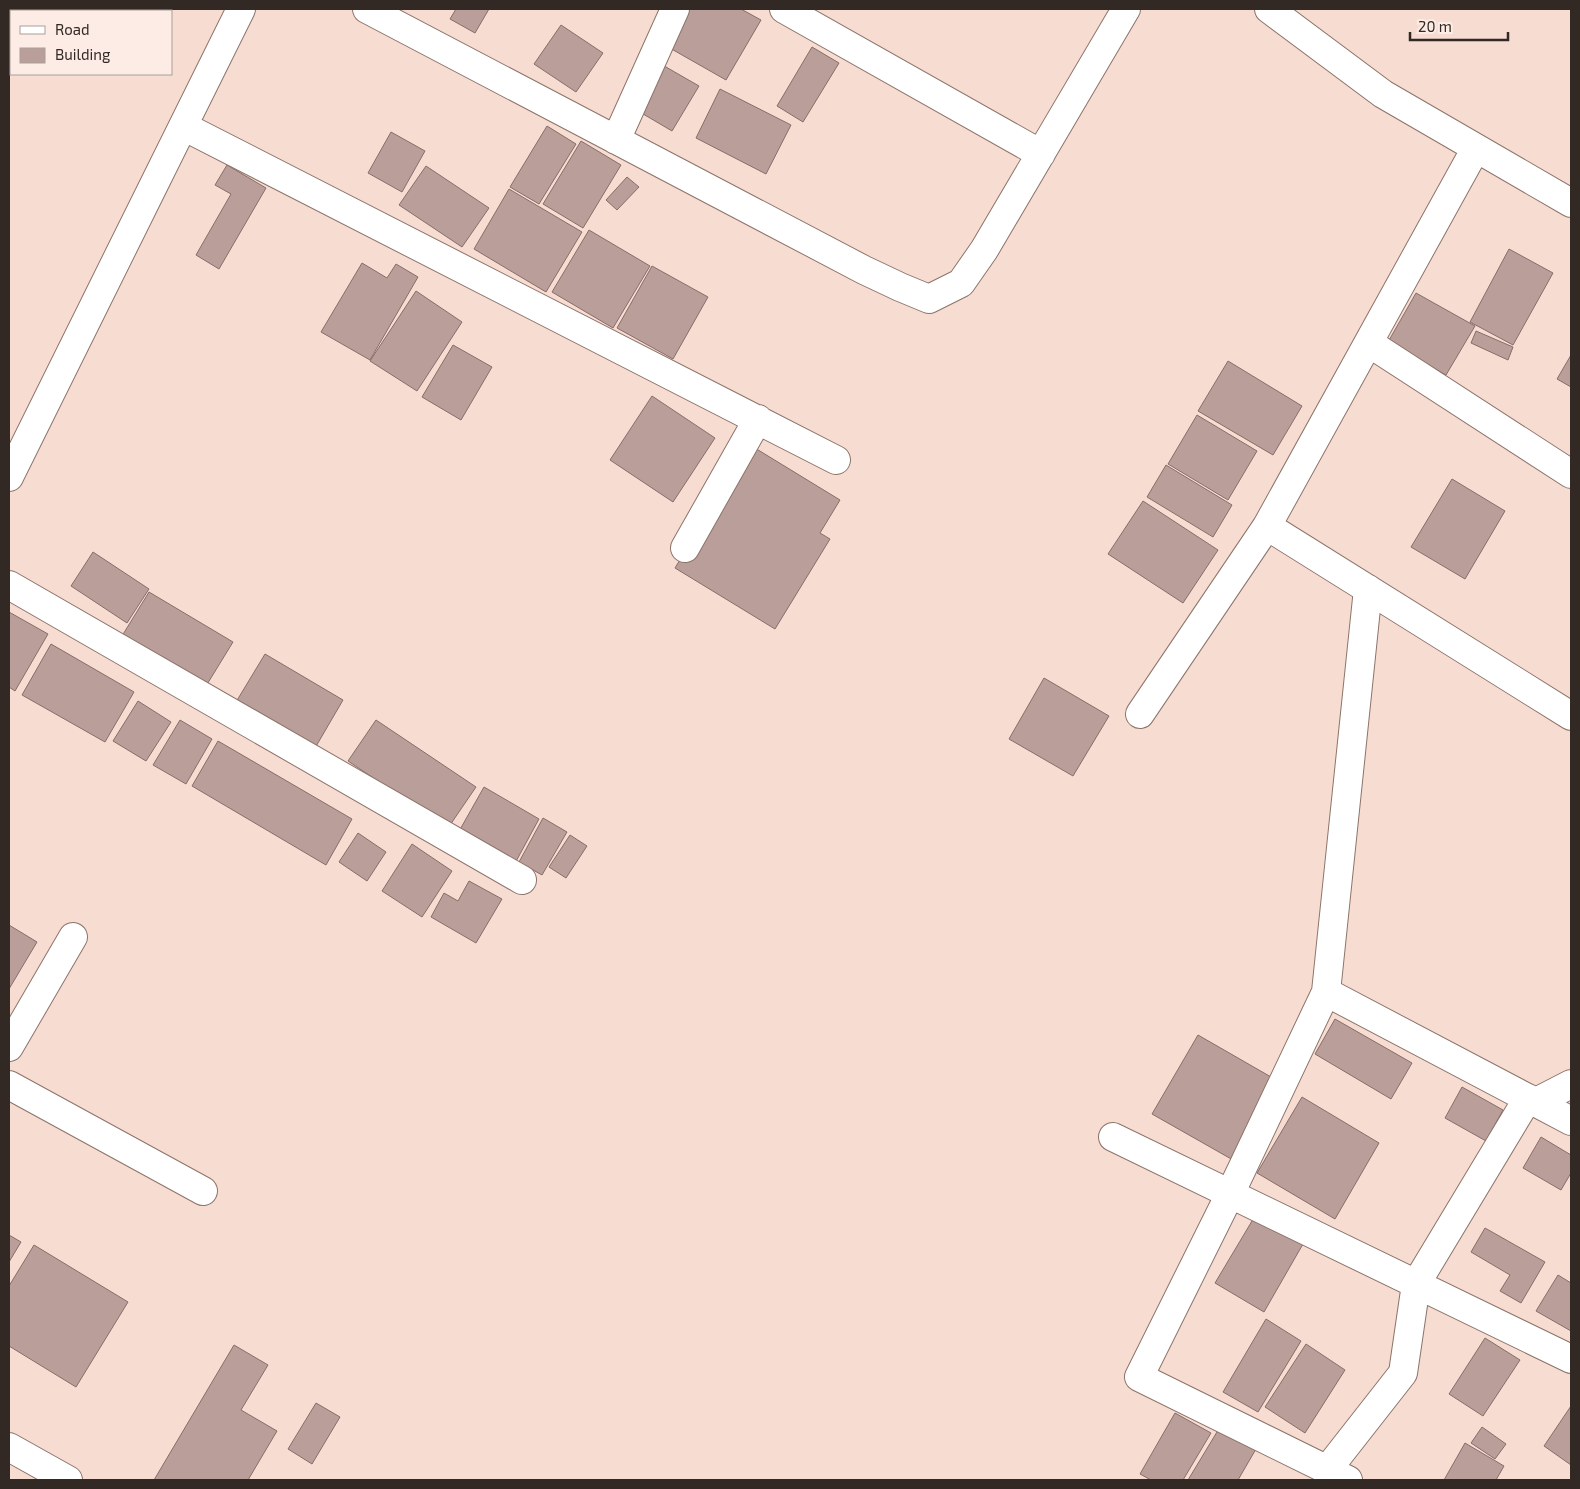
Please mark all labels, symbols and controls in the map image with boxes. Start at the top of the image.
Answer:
legend [10,10,172,75]
scale bar [1410,10,1508,42]
text: 20 m [1418,17,1452,35]
text: Road [55,20,90,38]
text: Building [55,45,111,63]

